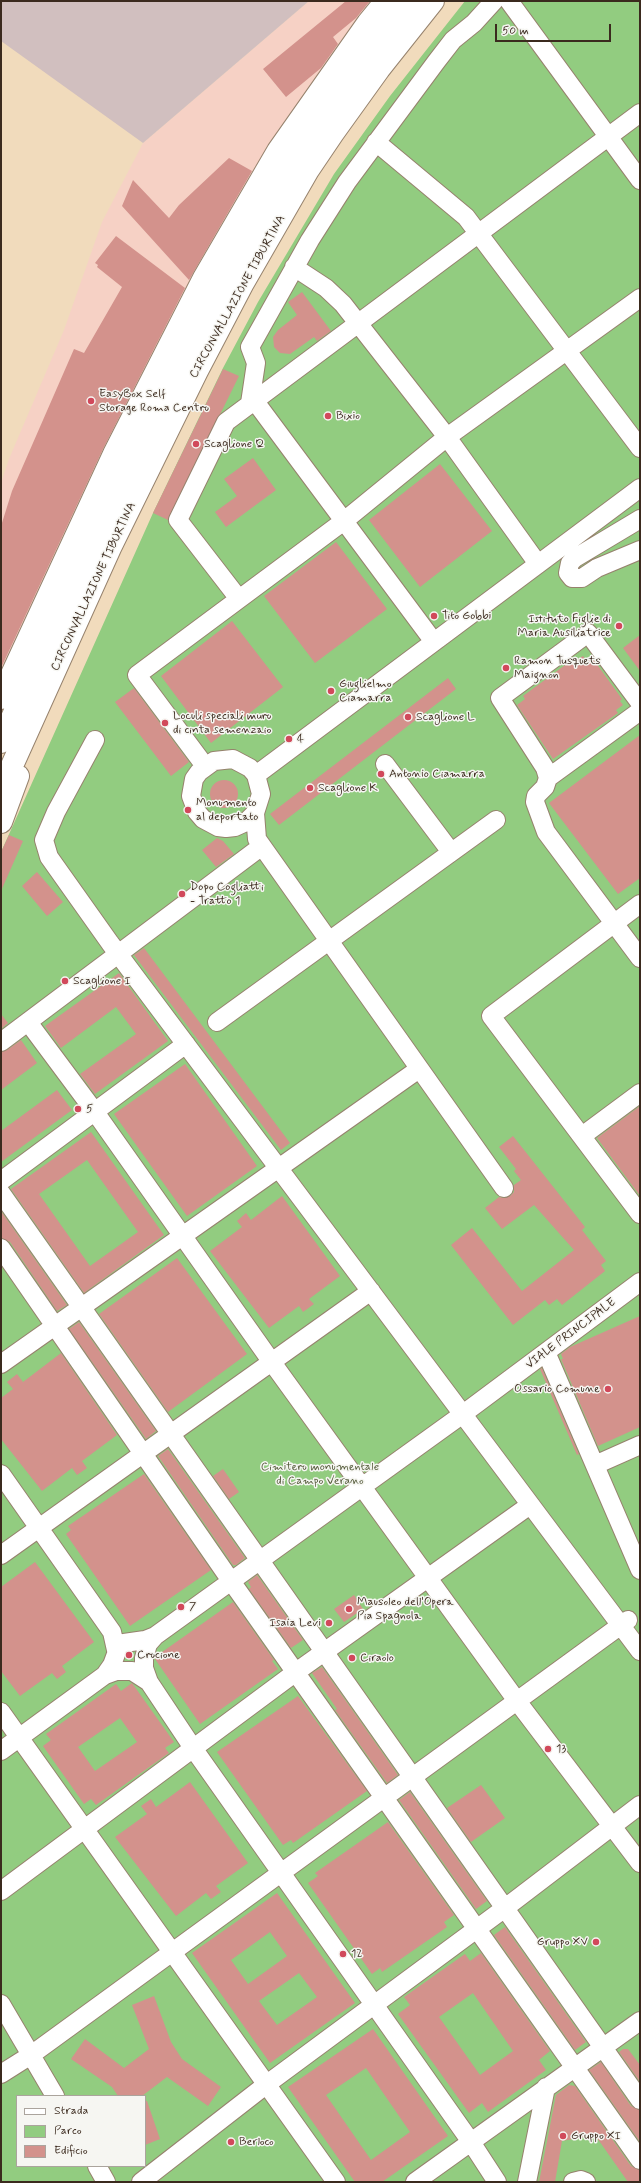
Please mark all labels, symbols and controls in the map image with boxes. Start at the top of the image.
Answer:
scale bar [497,16,613,42]
text: 50 m [502,23,529,39]
street label: CIRCONVALLAZIONE TIBURTINA [187,213,289,381]
place label: EasyBox Self Storage Roma Centro [99,387,209,415]
marker: EasyBox Self Storage Roma Centro [86,396,96,406]
place label: Bixio [336,409,360,423]
marker: Bixio [323,411,333,421]
place label: Scaglione Q [204,437,264,451]
marker: Scaglione Q [191,439,201,449]
street label: CIRCONVALLAZIONE TIBURTINA [49,500,139,674]
place label: Tito Gobbi [442,609,491,623]
marker: Tito Gobbi [429,611,439,621]
place label: Istituto Figlie di Maria Ausiliatrice [518,612,611,640]
marker: Istituto Figlie di Maria Ausiliatrice [614,621,624,631]
place label: Ramon Tusquets Maignon [514,654,601,682]
marker: Ramon Tusquets Maignon [501,663,511,673]
place label: Giuglielmo Ciamarra [339,677,392,705]
marker: Giuglielmo Ciamarra [326,686,336,696]
place label: Loculi speciali muro di cinta semenzaio [173,709,271,737]
place label: Scaglione L [416,710,475,724]
marker: Scaglione L [403,712,413,722]
marker: Loculi speciali muro di cinta semenzaio [160,718,170,728]
place label: 4 [297,732,304,746]
marker: 4 [284,734,294,744]
place label: Antonio Ciamarra [389,767,485,781]
marker: Antonio Ciamarra [376,769,386,779]
place label: Scaglione K [318,781,378,795]
marker: Scaglione K [305,783,315,793]
place label: Monumento al deportato [196,796,258,824]
marker: Monumento al deportato [183,805,193,815]
place label: Dopo Cogliatti - Tratto 1 [190,880,264,908]
marker: Dopo Cogliatti - Tratto 1 [177,889,187,899]
place label: Scaglione I [73,974,131,988]
marker: Scaglione I [60,976,70,986]
place label: 5 [86,1102,93,1116]
marker: 5 [73,1104,83,1114]
street label: VIALE PRINCIPALE [523,1295,619,1373]
place label: Ossario Comune [514,1382,600,1396]
marker: Ossario Comune [603,1384,613,1394]
park label: Cimitero monumentale di Campo Verano [261,1460,379,1488]
place label: Mausoleo dell'Opera Pia Spagnola [357,1595,453,1623]
place label: 7 [189,1600,196,1614]
marker: 7 [176,1602,186,1612]
marker: Mausoleo dell'Opera Pia Spagnola [344,1604,354,1614]
place label: Isaia Levi [269,1616,321,1630]
marker: Isaia Levi [324,1618,334,1628]
place label: Crocione [137,1648,180,1662]
marker: Crocione [124,1650,134,1660]
place label: Ciraolo [360,1651,394,1665]
marker: Ciraolo [347,1653,357,1663]
place label: 13 [556,1742,566,1756]
marker: 13 [543,1744,553,1754]
place label: Gruppo XV [537,1935,588,1949]
marker: Gruppo XV [591,1937,601,1947]
place label: 12 [351,1947,363,1961]
marker: 12 [338,1949,348,1959]
legend [16,2095,146,2167]
text: Strada [54,2103,88,2119]
text: Parco [54,2123,82,2139]
place label: Gruppo XI [571,2129,621,2143]
marker: Gruppo XI [558,2131,568,2141]
place label: Berloco [239,2135,274,2149]
marker: Berloco [226,2137,236,2147]
text: Edificio [54,2143,88,2159]

